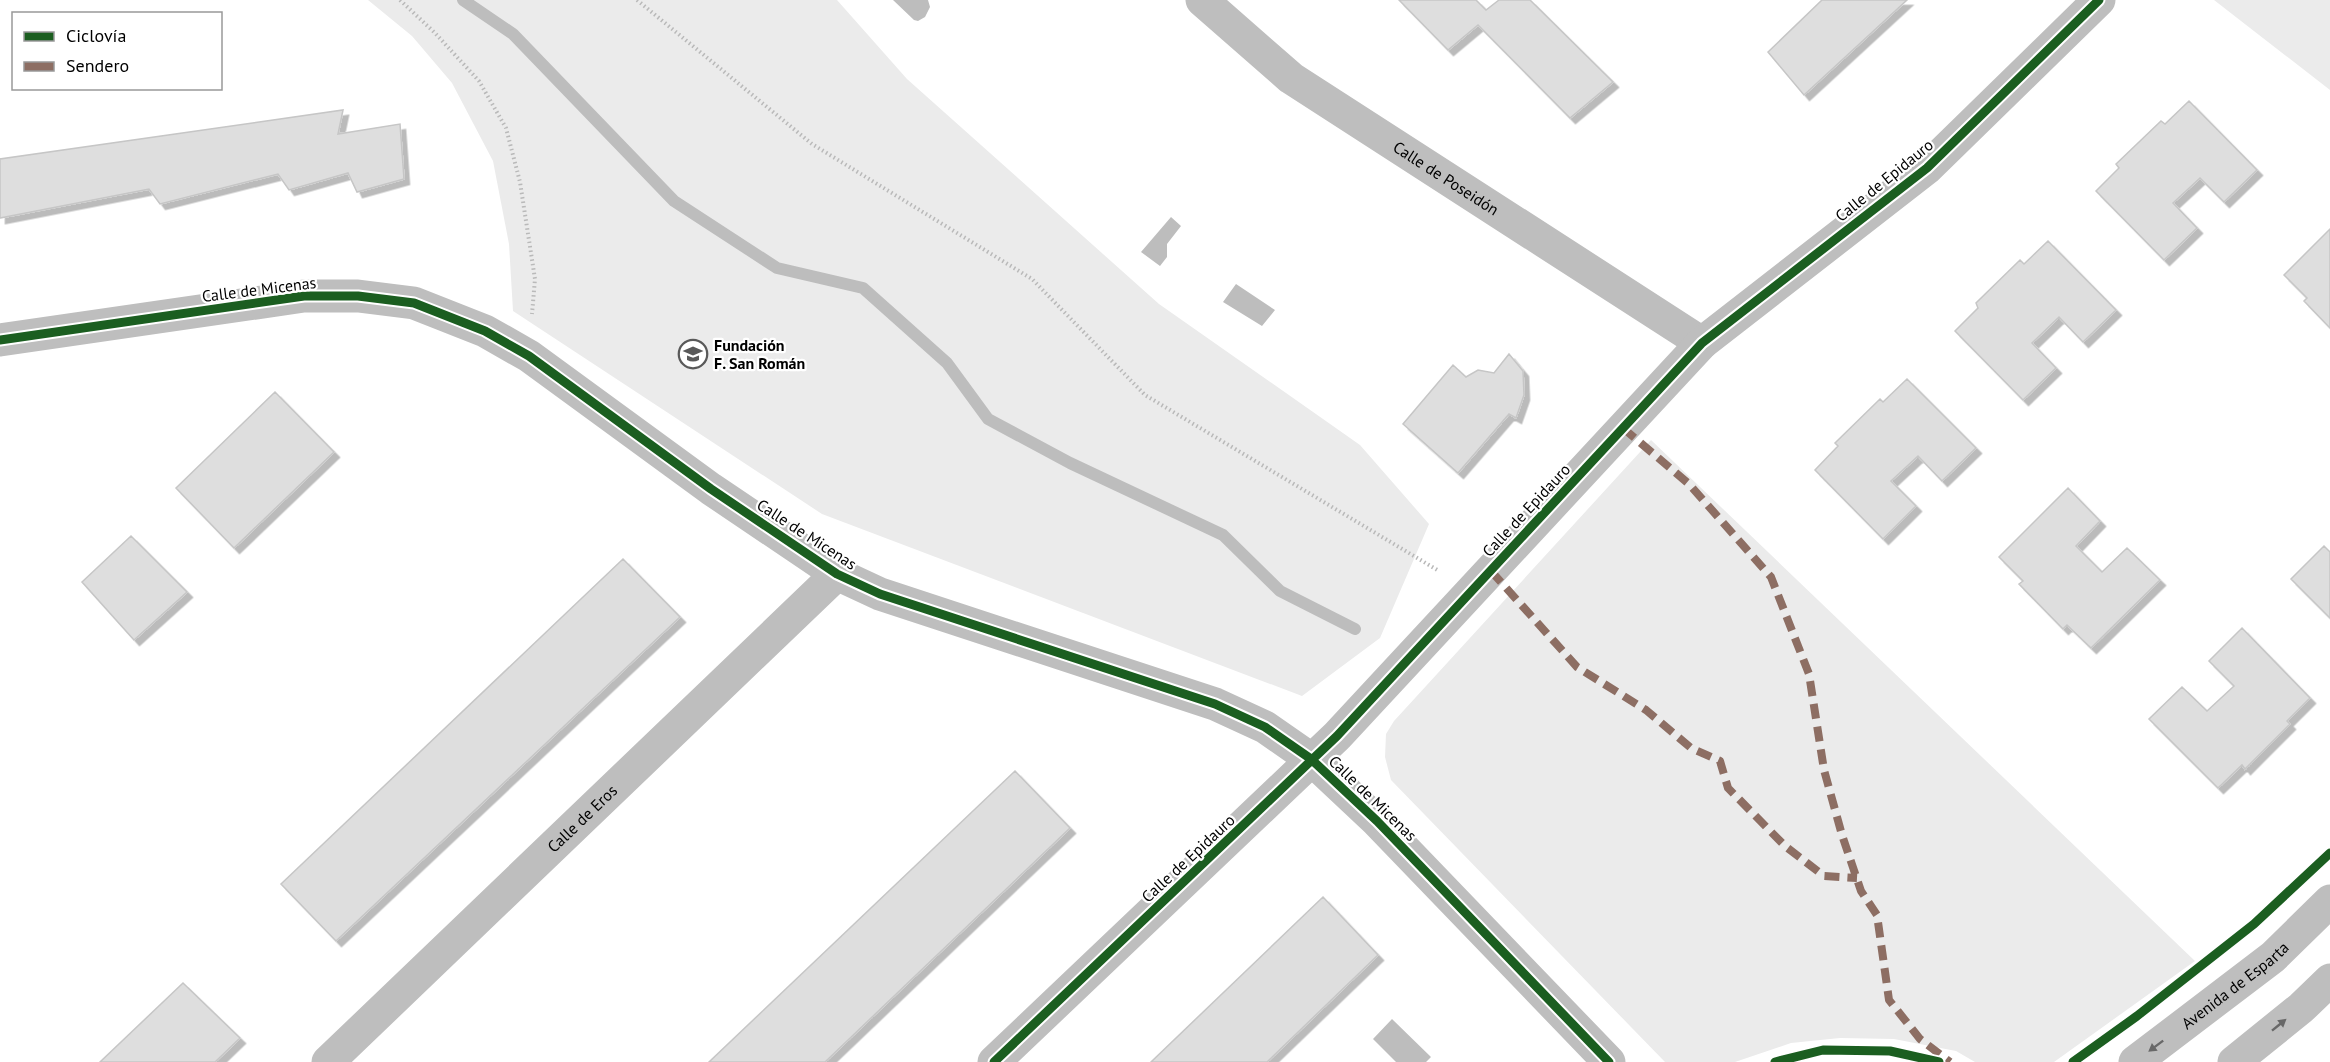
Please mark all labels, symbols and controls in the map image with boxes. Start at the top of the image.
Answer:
legend [12,12,222,90]
text: Ciclovía [66,24,126,47]
text: Sendero [66,54,129,77]
street label: Calle de Epidauro [1831,134,1937,226]
street label: Calle de Poseidón [1390,137,1503,219]
street label: Calle de Micenas [201,272,317,306]
place label: Fundación F. San Román [714,335,805,373]
school or university icon: Fundación F. San Román [677,338,709,370]
street label: Calle de Epidauro [1478,459,1574,561]
street label: Calle de Micenas [753,494,861,574]
street label: Calle de Micenas [1325,751,1421,845]
street label: Calle de Eros [543,780,621,856]
street label: Calle de Epidauro [1137,810,1239,906]
street label: Avenida de Esparta [2177,937,2293,1033]
one-way arrow [2271,1019,2287,1032]
one-way arrow [2148,1039,2164,1052]

